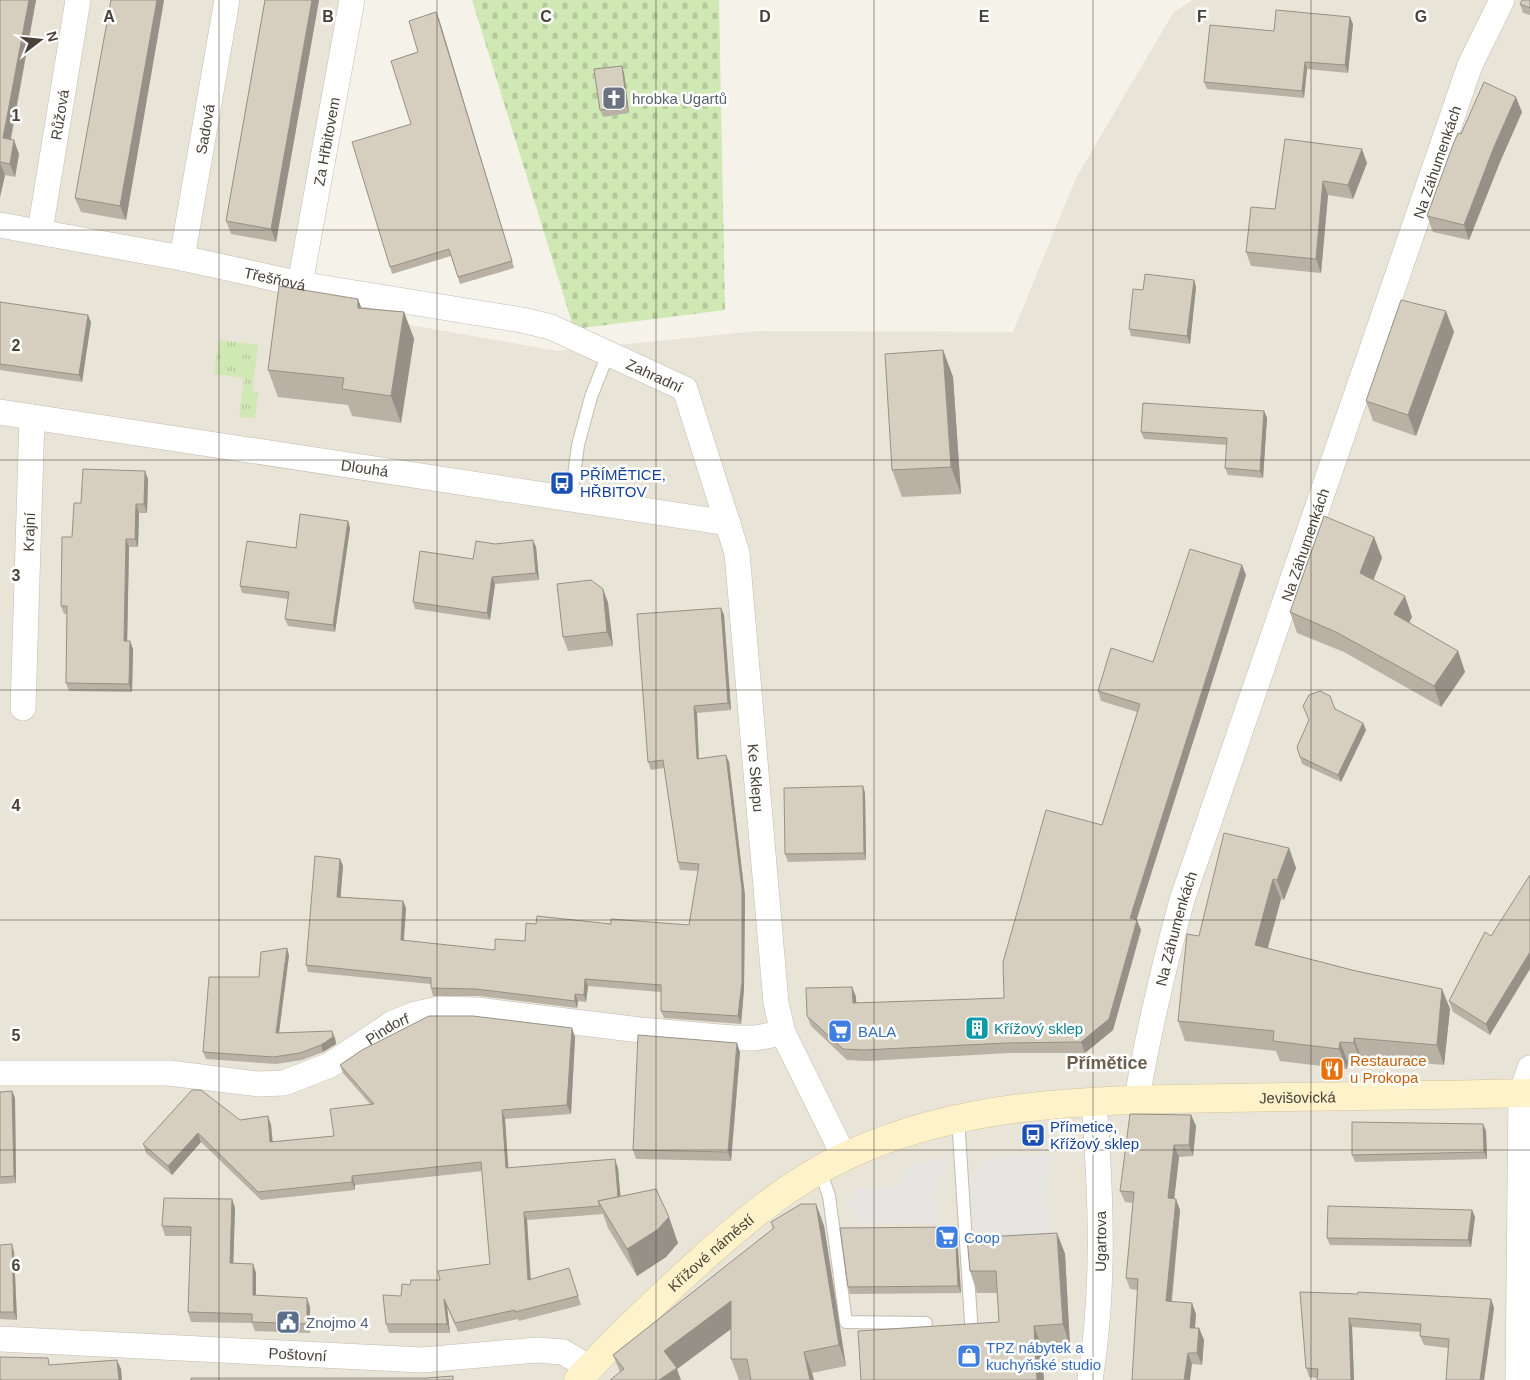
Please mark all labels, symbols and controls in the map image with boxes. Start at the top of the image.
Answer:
text: A [103,8,115,25]
text: B [322,8,334,25]
text: C [540,8,552,25]
text: D [759,8,771,25]
text: E [979,8,990,25]
text: F [1197,8,1207,25]
text: G [1415,8,1427,25]
north arrow [15,15,65,65]
text: N [43,29,62,43]
church icon: hrobka Ugartů [601,85,627,111]
street label: Růžová [47,87,72,141]
place label: hrobka Ugartů [632,90,727,107]
street label: Za Hřbitovem [310,96,343,187]
street label: Sadová [192,102,217,155]
street label: Na Záhumenkách [1409,103,1464,221]
text: 1 [12,107,21,124]
street label: Třešňová [242,263,307,293]
text: 2 [12,337,21,354]
street label: Zahradní [624,355,686,396]
street label: Dlouhá [340,456,390,480]
place label: PŘÍMĚTICE, HŘBITOV [580,466,666,500]
bus stop icon: PŘÍMĚTICE, HŘBITOV [549,470,575,496]
street label: Na Záhumenkách [1277,486,1332,603]
street label: Krajní [19,511,38,552]
text: 3 [12,567,21,584]
street label: Ke Sklepu [745,743,768,813]
text: 4 [12,797,21,814]
street label: Na Záhumenkách [1152,869,1200,988]
street label: Pindorf [362,1009,412,1048]
building icon: Křížový sklep [964,1015,990,1041]
supermarket icon: BALA [827,1018,853,1044]
place label: Křížový sklep [994,1020,1083,1037]
place label: BALA [858,1023,896,1040]
text: 5 [12,1027,21,1044]
place label: Restaurace u Prokopa [1350,1052,1427,1086]
district label: Přímětice [1066,1053,1148,1073]
restaurant icon: Restaurace u Prokopa [1319,1056,1345,1082]
street label: Jevišovická [1259,1088,1337,1106]
place label: Přímetice, Křížový sklep [1050,1118,1139,1152]
bus stop icon: Přímetice, Křížový sklep [1020,1122,1046,1148]
street label: Křížové náměstí [664,1210,757,1295]
street label: Ugartova [1091,1210,1109,1272]
supermarket icon: Coop [934,1224,960,1250]
place label: Coop [964,1229,1000,1246]
text: 6 [12,1257,21,1274]
public building icon: Znojmo 4 [275,1309,301,1335]
place label: Znojmo 4 [306,1314,369,1331]
place label: TPZ nábytek a kuchyňské studio [986,1339,1101,1373]
shop icon: TPZ nábytek a kuchyňské studio [956,1343,982,1369]
street label: Poštovní [268,1344,328,1364]

